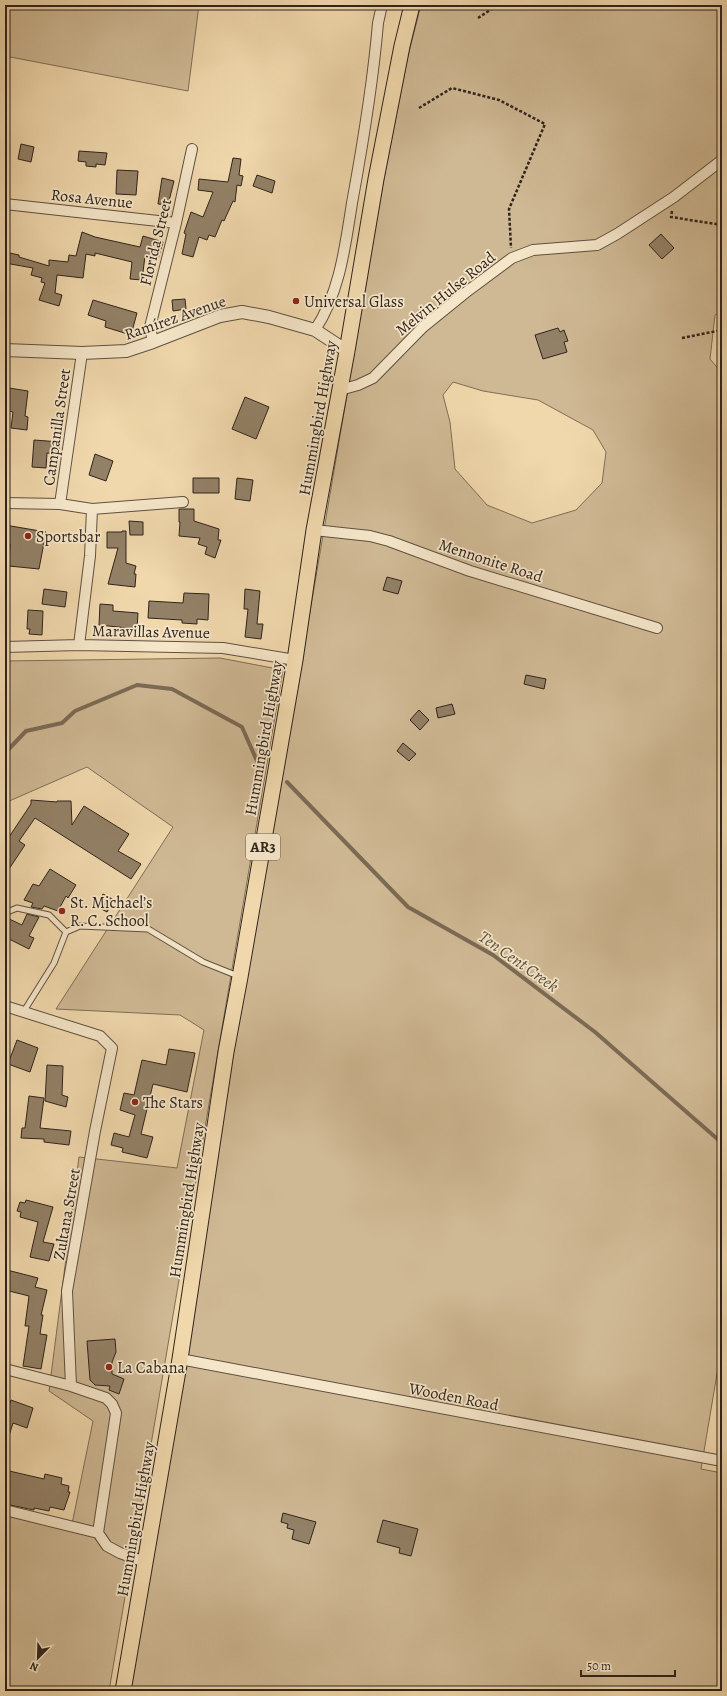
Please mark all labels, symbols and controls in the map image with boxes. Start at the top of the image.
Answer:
street label: Rosa Avenue [50,184,134,214]
street label: Florida Street [134,196,177,288]
street label: Melvin Hulse Road [391,246,500,341]
street label: Ramírez Avenue [122,290,229,346]
place label: Universal Glass [304,291,404,313]
marker: Universal Glass [291,296,301,306]
street label: Hummingbird Highway [294,338,343,497]
street label: Campanilla Street [38,367,76,487]
place label: Sportsbar [36,526,100,548]
marker: Sportsbar [23,531,33,541]
street label: Mennonite Road [436,534,546,588]
street label: Maravillas Avenue [92,620,210,644]
street label: Hummingbird Highway [240,658,289,817]
road number: AR3 [246,834,280,860]
place label: St. Michael’s R. C. School [70,892,153,932]
marker: St. Michael’s R. C. School [57,906,67,916]
water label: Ten Cent Creek [474,925,564,998]
place label: The Stars [143,1092,203,1114]
marker: The Stars [130,1097,140,1107]
street label: Hummingbird Highway [164,1120,210,1279]
street label: Zultana Street [48,1166,86,1262]
place label: La Cabana [117,1357,186,1379]
marker: La Cabana [104,1362,114,1372]
street label: Wooden Road [406,1377,501,1417]
street label: Hummingbird Highway [112,1439,161,1598]
north arrow [18,1638,58,1678]
scale bar [581,1652,675,1678]
text: N [28,1658,41,1675]
text: 50 m [587,1658,611,1674]

